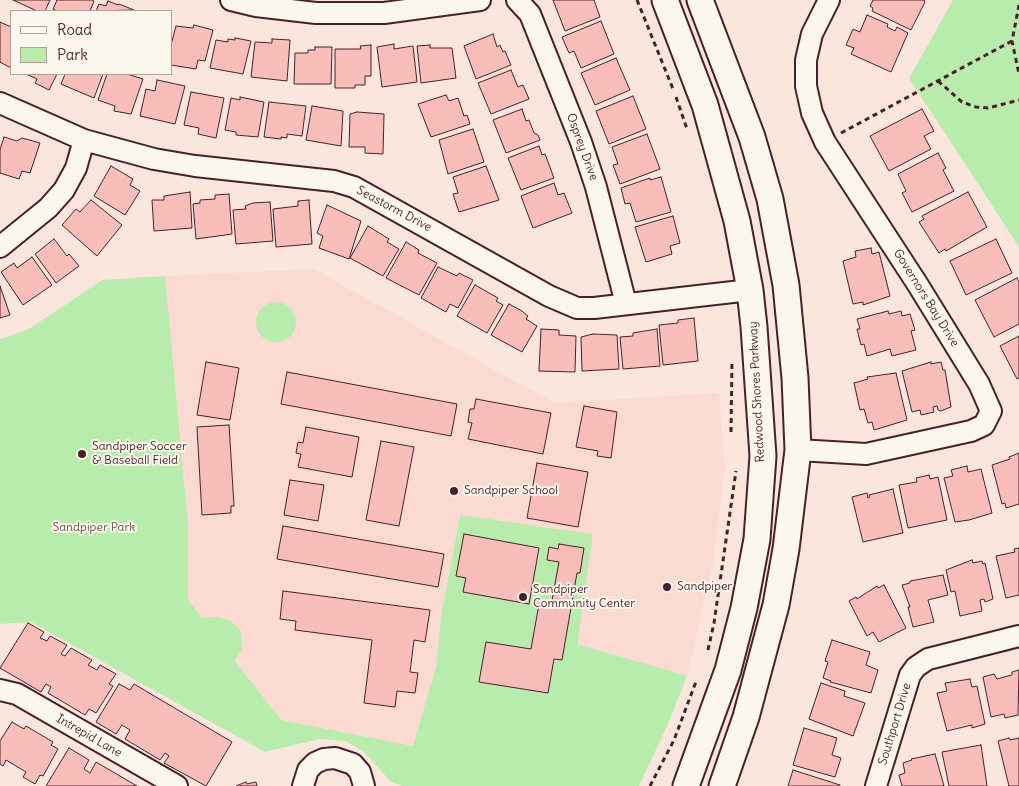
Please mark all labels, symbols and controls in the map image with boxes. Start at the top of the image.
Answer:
legend [10,10,172,75]
text: Road [57,20,92,39]
text: Park [57,45,88,64]
street label: Osprey Drive [563,111,601,183]
street label: Seastorm Drive [354,183,434,235]
street label: Governors Bay Drive [890,247,962,349]
street label: Redwood Shores Parkway [746,321,768,463]
place label: Sandpiper Soccer & Baseball Field [92,440,187,468]
marker: Sandpiper Soccer & Baseball Field [76,448,88,460]
place label: Sandpiper School [464,484,558,498]
marker: Sandpiper School [448,485,460,497]
park label: Sandpiper Park [53,521,135,535]
place label: Sandpiper [677,580,732,594]
marker: Sandpiper [661,581,673,593]
place label: Sandpiper Community Center [533,583,635,611]
marker: Sandpiper Community Center [517,591,529,603]
street label: Southport Drive [876,681,914,767]
street label: Intrepid Lane [54,711,124,761]

